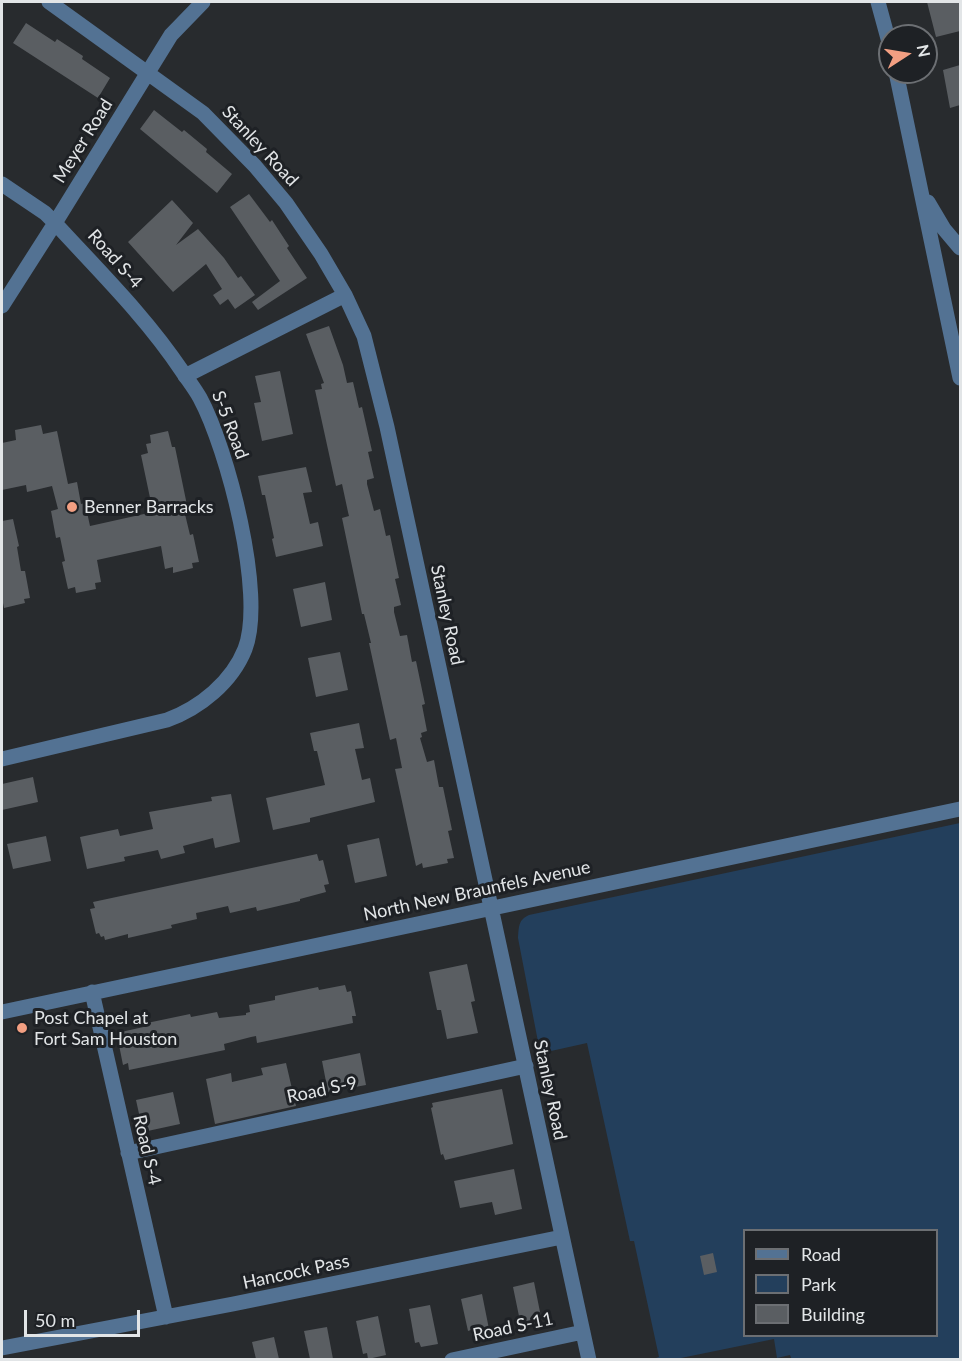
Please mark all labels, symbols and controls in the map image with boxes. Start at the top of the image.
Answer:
north arrow [878,24,938,84]
text: N [914,43,935,59]
street label: Meyer Road [49,95,117,187]
street label: Stanley Road [217,101,303,191]
street label: Road S-4 [83,225,147,293]
street label: S-5 Road [207,388,253,462]
place label: Benner Barracks [84,496,214,518]
marker: Benner Barracks [65,500,79,514]
street label: Stanley Road [426,563,468,667]
street label: North New Braunfels Avenue [362,856,592,926]
place label: Post Chapel at Fort Sam Houston [34,1007,177,1050]
marker: Post Chapel at Fort Sam Houston [15,1021,29,1035]
street label: Stanley Road [529,1038,571,1142]
street label: Road S-9 [285,1072,359,1108]
street label: Road S-4 [128,1113,166,1187]
legend [743,1229,938,1337]
text: Road [801,1243,841,1265]
street label: Hancock Pass [241,1250,351,1294]
text: Park [801,1273,836,1295]
scale bar [27,1298,142,1336]
text: Building [801,1303,865,1325]
street label: Road S-11 [471,1308,555,1346]
text: 50 m [35,1309,75,1331]

